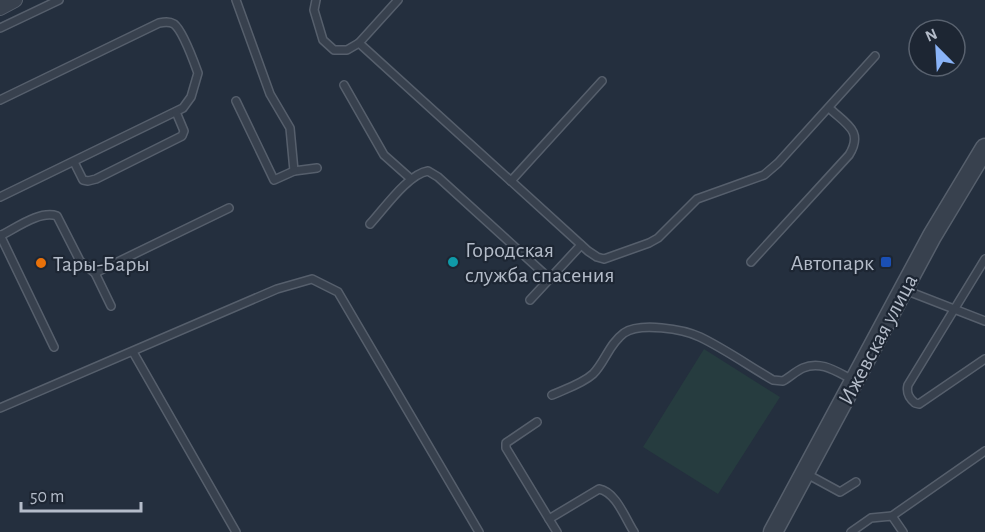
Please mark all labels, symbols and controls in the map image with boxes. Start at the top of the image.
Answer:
north arrow [907,18,967,78]
text: N [923,26,940,45]
place label: Городская служба спасения [465,239,614,286]
place label: Автопарк [790,252,874,274]
place label: Тары-Бары [53,253,150,275]
marker: Городская служба спасения [446,255,460,269]
marker: Автопарк [879,255,893,269]
marker: Тары-Бары [34,256,48,270]
street label: Ижевская улица [834,271,921,408]
scale bar [21,475,141,513]
text: 50 m [30,488,64,506]

